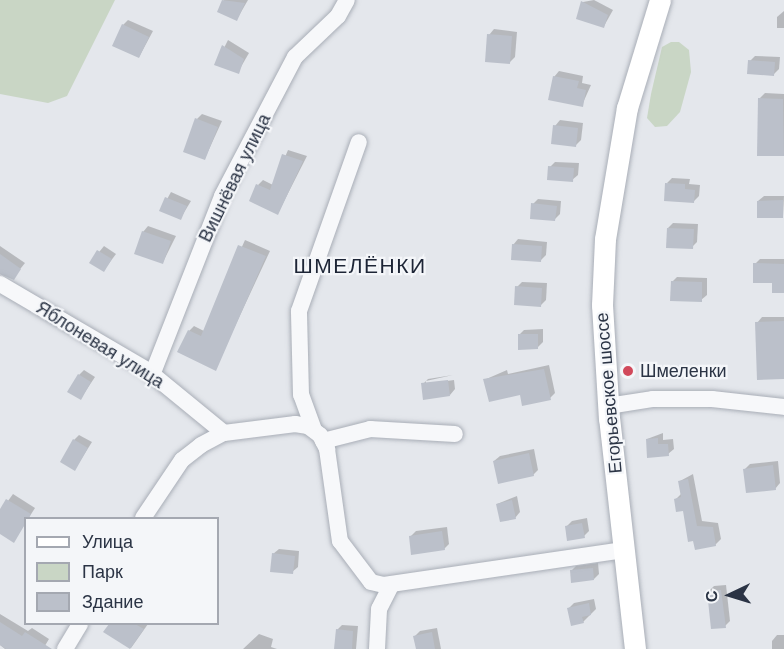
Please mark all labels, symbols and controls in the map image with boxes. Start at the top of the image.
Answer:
street label: Вишнёвая улица [195,110,275,246]
district label: ШМЕЛЁНКИ [293,253,427,279]
street label: Яблоневая улица [32,297,168,393]
street label: Егорьевское шоссе [591,312,627,474]
place label: Шмеленки [640,360,727,382]
marker: Шмеленки [621,364,635,378]
legend [24,517,219,625]
text: Улица [82,532,133,552]
text: Парк [82,562,123,582]
north arrow [700,565,760,625]
text: С [703,590,720,603]
text: Здание [82,592,143,612]

